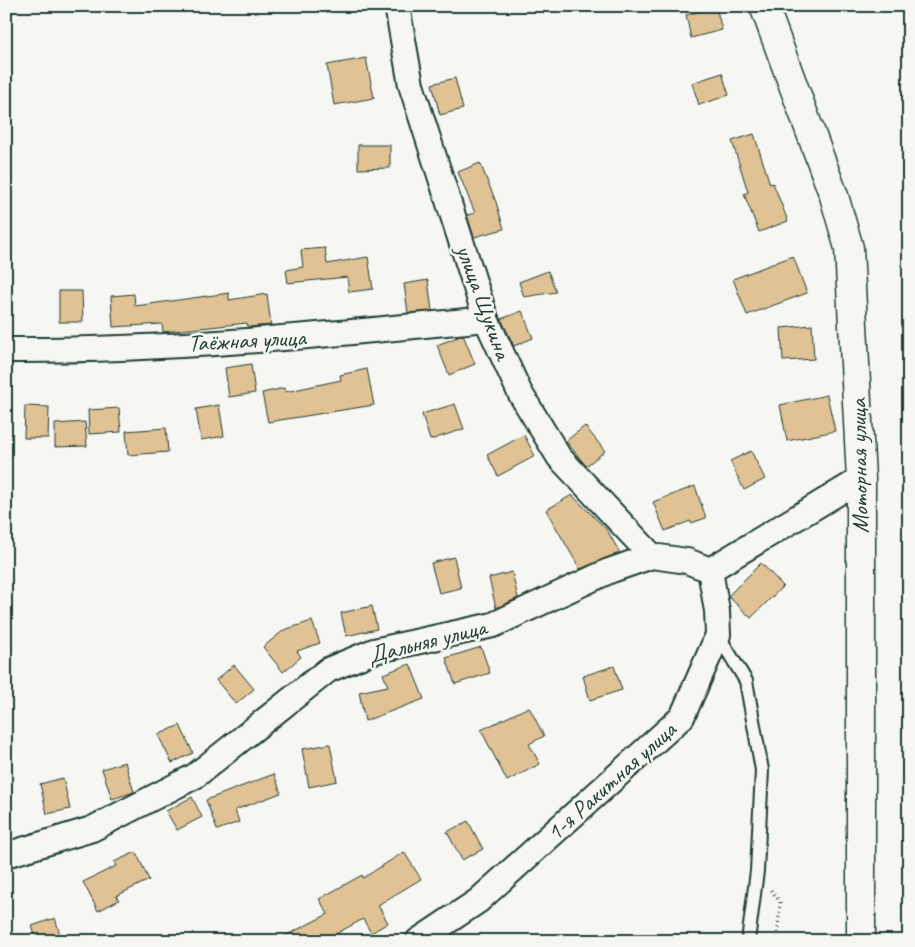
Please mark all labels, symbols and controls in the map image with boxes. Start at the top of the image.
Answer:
street label: улица Щукина [449,239,519,365]
street label: Таёжная улица [187,322,308,358]
street label: Моторная улица [843,397,875,534]
street label: Дальняя улица [365,611,491,670]
street label: 1-я Ракитная улица [540,714,683,847]

